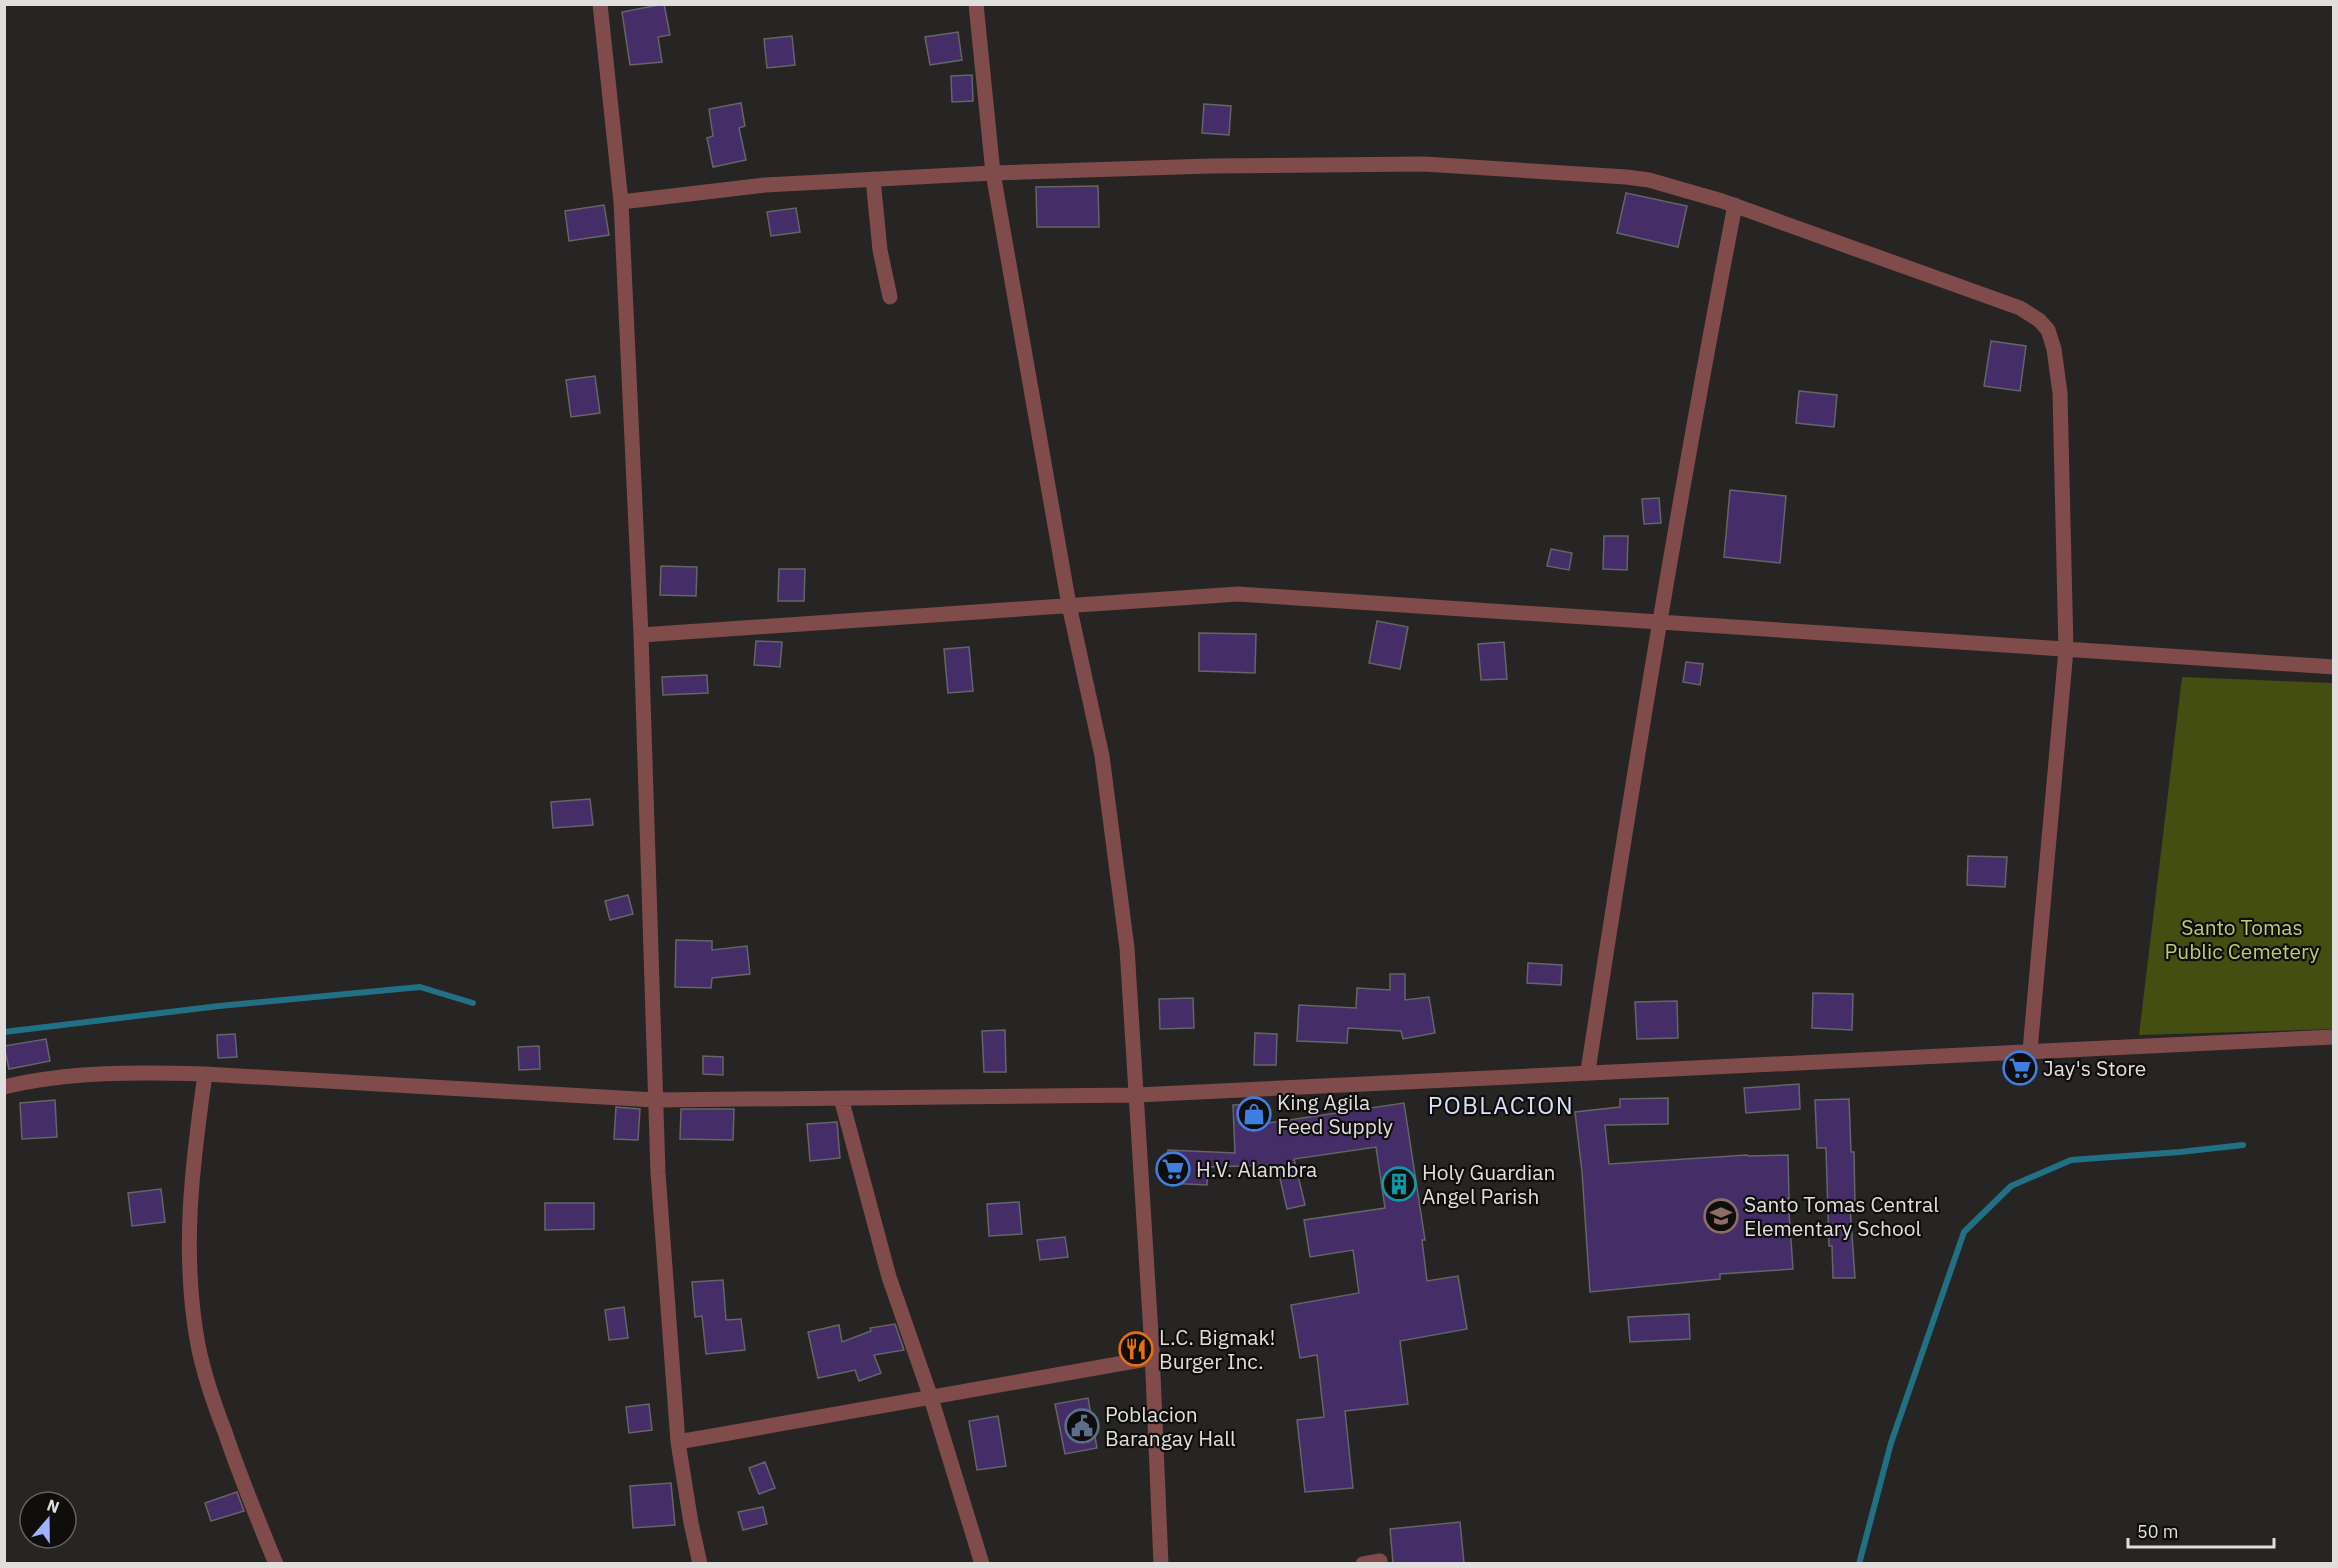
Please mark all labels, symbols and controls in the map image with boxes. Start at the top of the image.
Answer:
park label: Santo Tomas Public Cemetery [2165,913,2320,965]
supermarket icon: Jay's Store [2002,1050,2038,1086]
place label: Jay's Store [2043,1054,2146,1082]
place label: King Agila Feed Supply [1277,1088,1393,1140]
district label: POBLACION [1428,1089,1574,1121]
shop icon: King Agila Feed Supply [1236,1096,1272,1132]
supermarket icon: H.V. Alambra [1155,1151,1191,1187]
place label: H.V. Alambra [1196,1155,1317,1183]
place label: Holy Guardian Angel Parish [1422,1158,1555,1210]
building icon: Holy Guardian Angel Parish [1381,1166,1417,1202]
place label: Santo Tomas Central Elementary School [1744,1190,1939,1242]
school or university icon: Santo Tomas Central Elementary School [1703,1198,1739,1234]
place label: L.C. Bigmak! Burger Inc. [1159,1323,1275,1375]
restaurant icon: L.C. Bigmak! Burger Inc. [1118,1331,1154,1367]
place label: Poblacion Barangay Hall [1105,1400,1236,1452]
public building icon: Poblacion Barangay Hall [1064,1408,1100,1444]
north arrow [18,1490,78,1550]
text: N [44,1495,62,1517]
scale bar [2128,1511,2274,1549]
text: 50 m [2137,1520,2179,1543]

